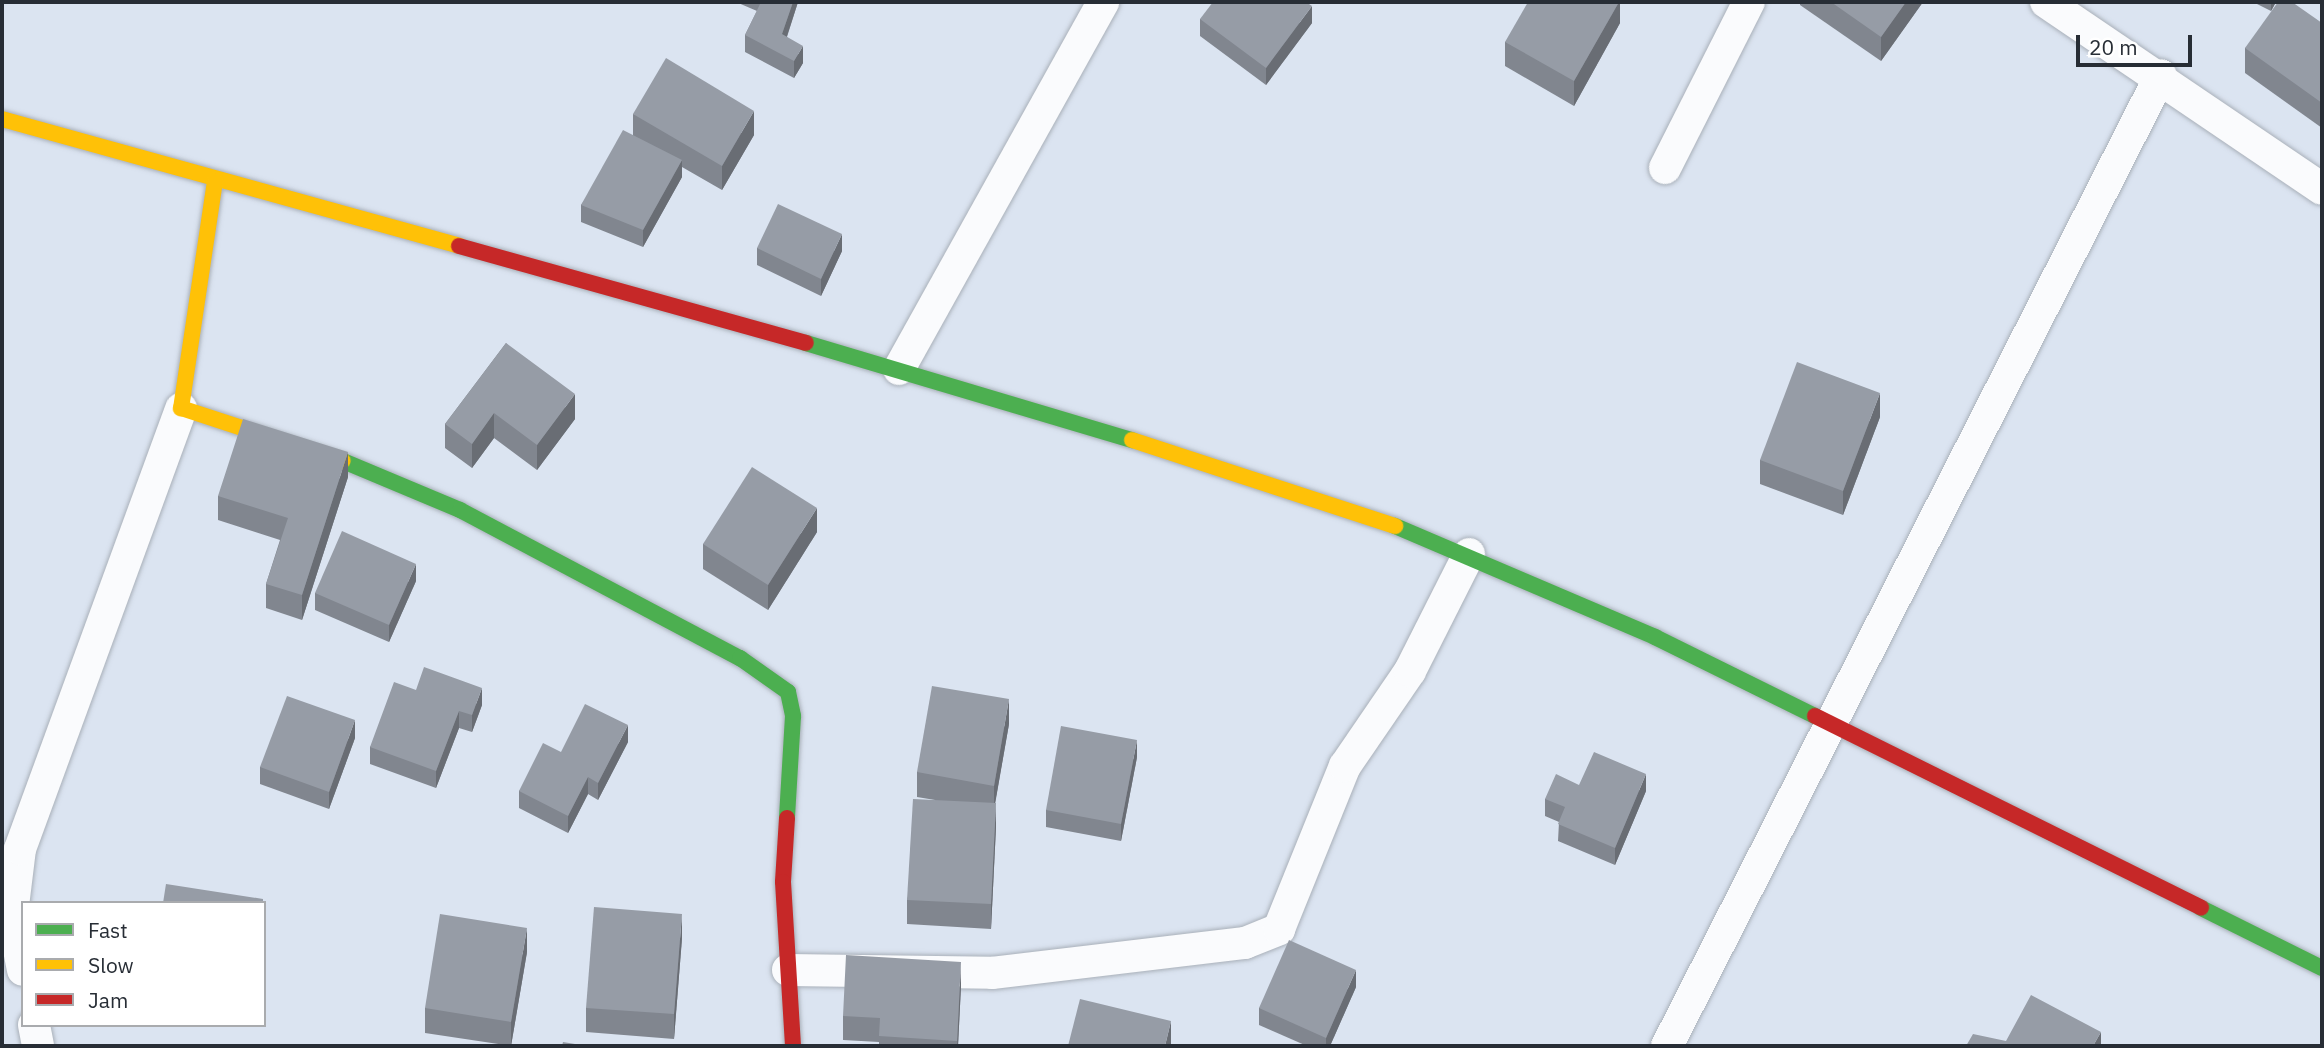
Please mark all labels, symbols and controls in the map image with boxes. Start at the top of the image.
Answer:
scale bar [2079,21,2194,65]
text: 20 m [2089,33,2138,61]
legend [21,901,266,1027]
text: Fast [88,916,128,944]
text: Slow [88,951,134,979]
text: Jam [88,986,128,1014]

